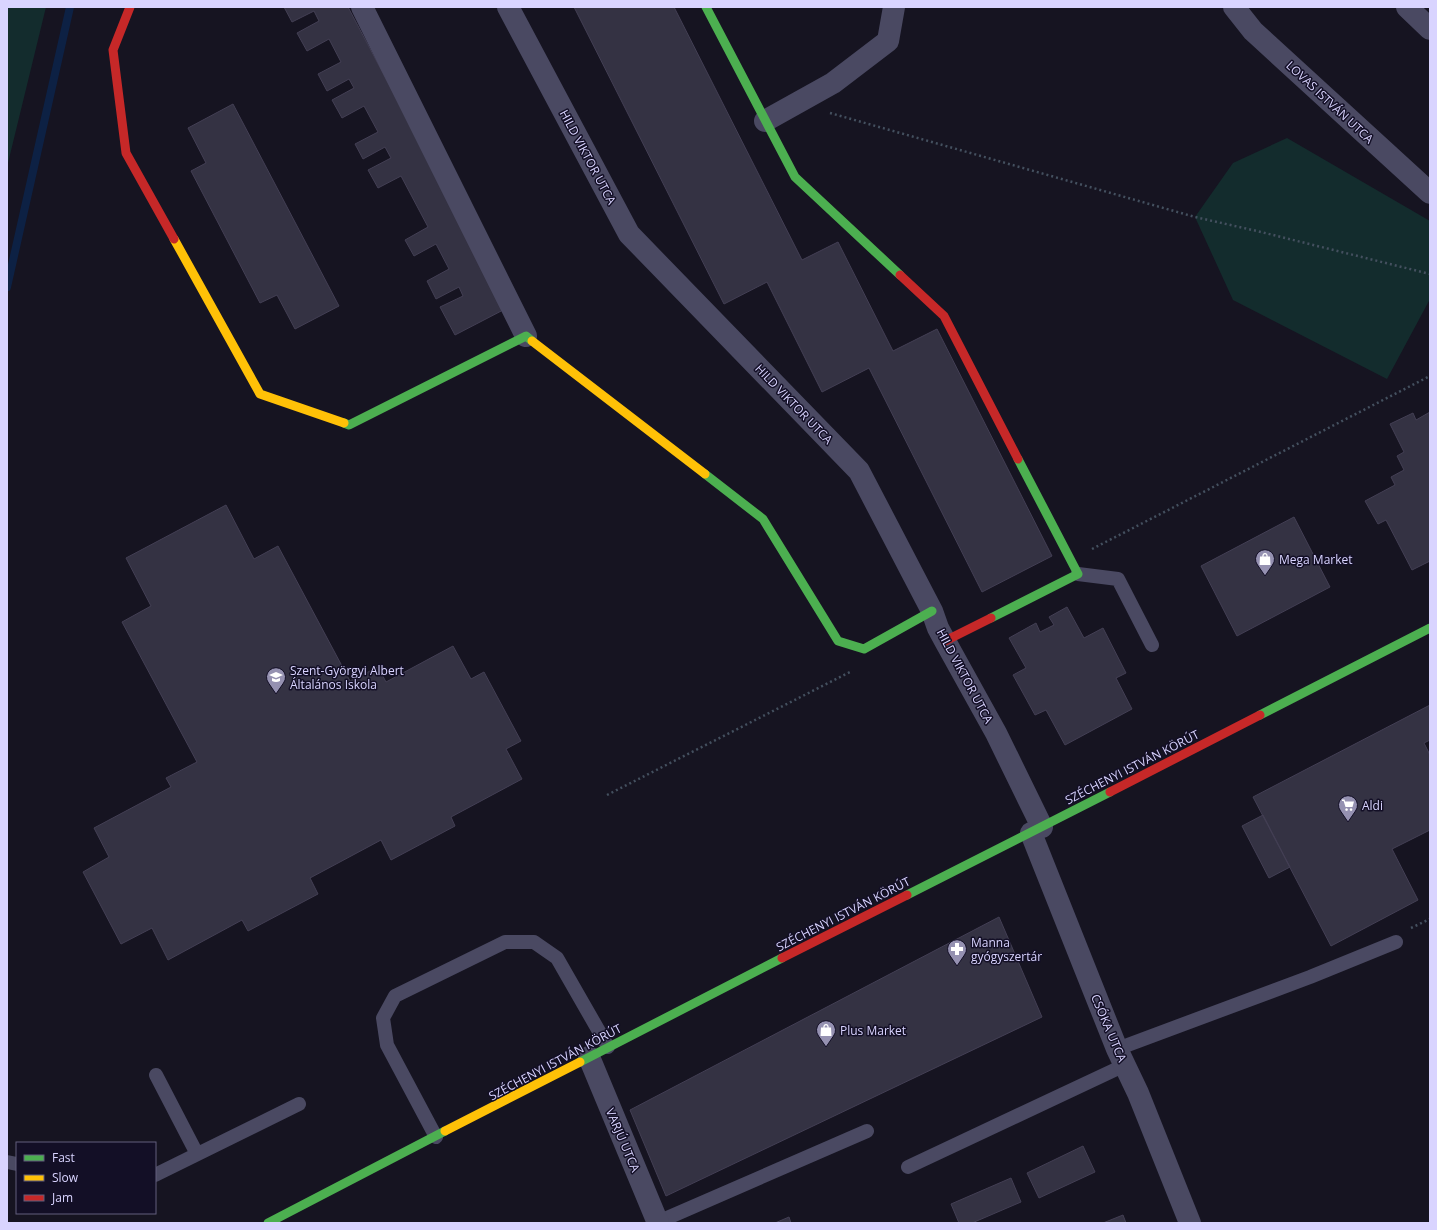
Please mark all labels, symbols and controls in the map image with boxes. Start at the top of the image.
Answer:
street label: LOVAS ISTVÁN UTCA [1283,57,1378,147]
street label: HILD VIKTOR UTCA [556,107,620,208]
street label: HILD VIKTOR UTCA [751,360,837,448]
shop icon: Mega Market [1254,548,1276,576]
place label: Mega Market [1279,551,1353,568]
street label: HILD VIKTOR UTCA [933,626,997,727]
place label: Szent-Györgyi Albert Általános Iskola [290,662,404,693]
school or university icon: Szent-Györgyi Albert Általános Iskola [265,666,287,694]
street label: SZÉCHENYI ISTVÁN KÖRÚT [1062,726,1202,808]
supermarket icon: Aldi [1337,794,1359,822]
place label: Aldi [1362,797,1383,814]
street label: SZÉCHENYI ISTVÁN KÖRÚT [773,873,913,955]
place label: Manna gyógyszertár [971,934,1042,965]
pharmacy icon: Manna gyógyszertár [946,938,968,966]
street label: CSÓKA UTCA [1087,992,1131,1065]
shop icon: Plus Market [815,1019,837,1047]
street label: SZÉCHENYI ISTVÁN KÖRÚT [486,1020,625,1104]
place label: Plus Market [840,1022,906,1039]
street label: VARJÚ UTCA [602,1105,644,1175]
legend [16,1142,156,1214]
text: Fast [52,1149,75,1166]
text: Slow [52,1169,79,1186]
text: Jam [51,1189,73,1206]

